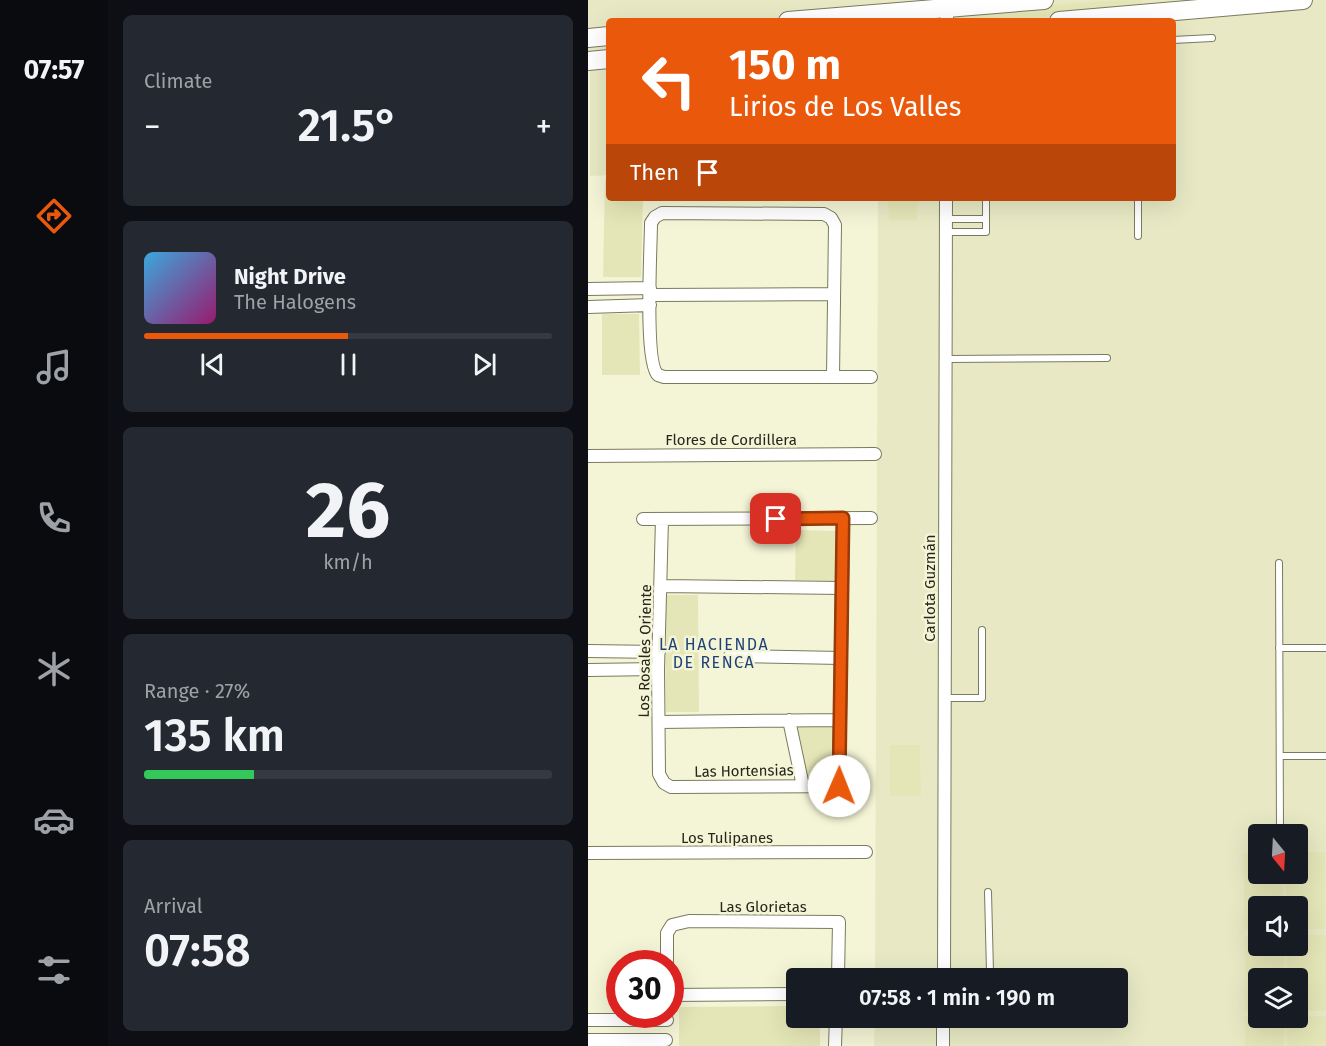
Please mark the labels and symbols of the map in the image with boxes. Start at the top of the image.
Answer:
street label: Flores de Cordillera [665,431,797,449]
pin [750,493,801,544]
street label: Carlota Guzmán [921,534,939,642]
street label: Los Rosales Oriente [635,584,655,718]
district label: LA HACIENDA DE RENCA [659,635,769,672]
position arrow [807,754,871,818]
street label: Las Hortensias [694,761,794,781]
north arrow [1248,824,1308,884]
street label: Los Tulipanes [681,829,773,847]
street label: Las Glorietas [719,898,807,916]
speed limit sign: 30 [606,950,684,1028]

